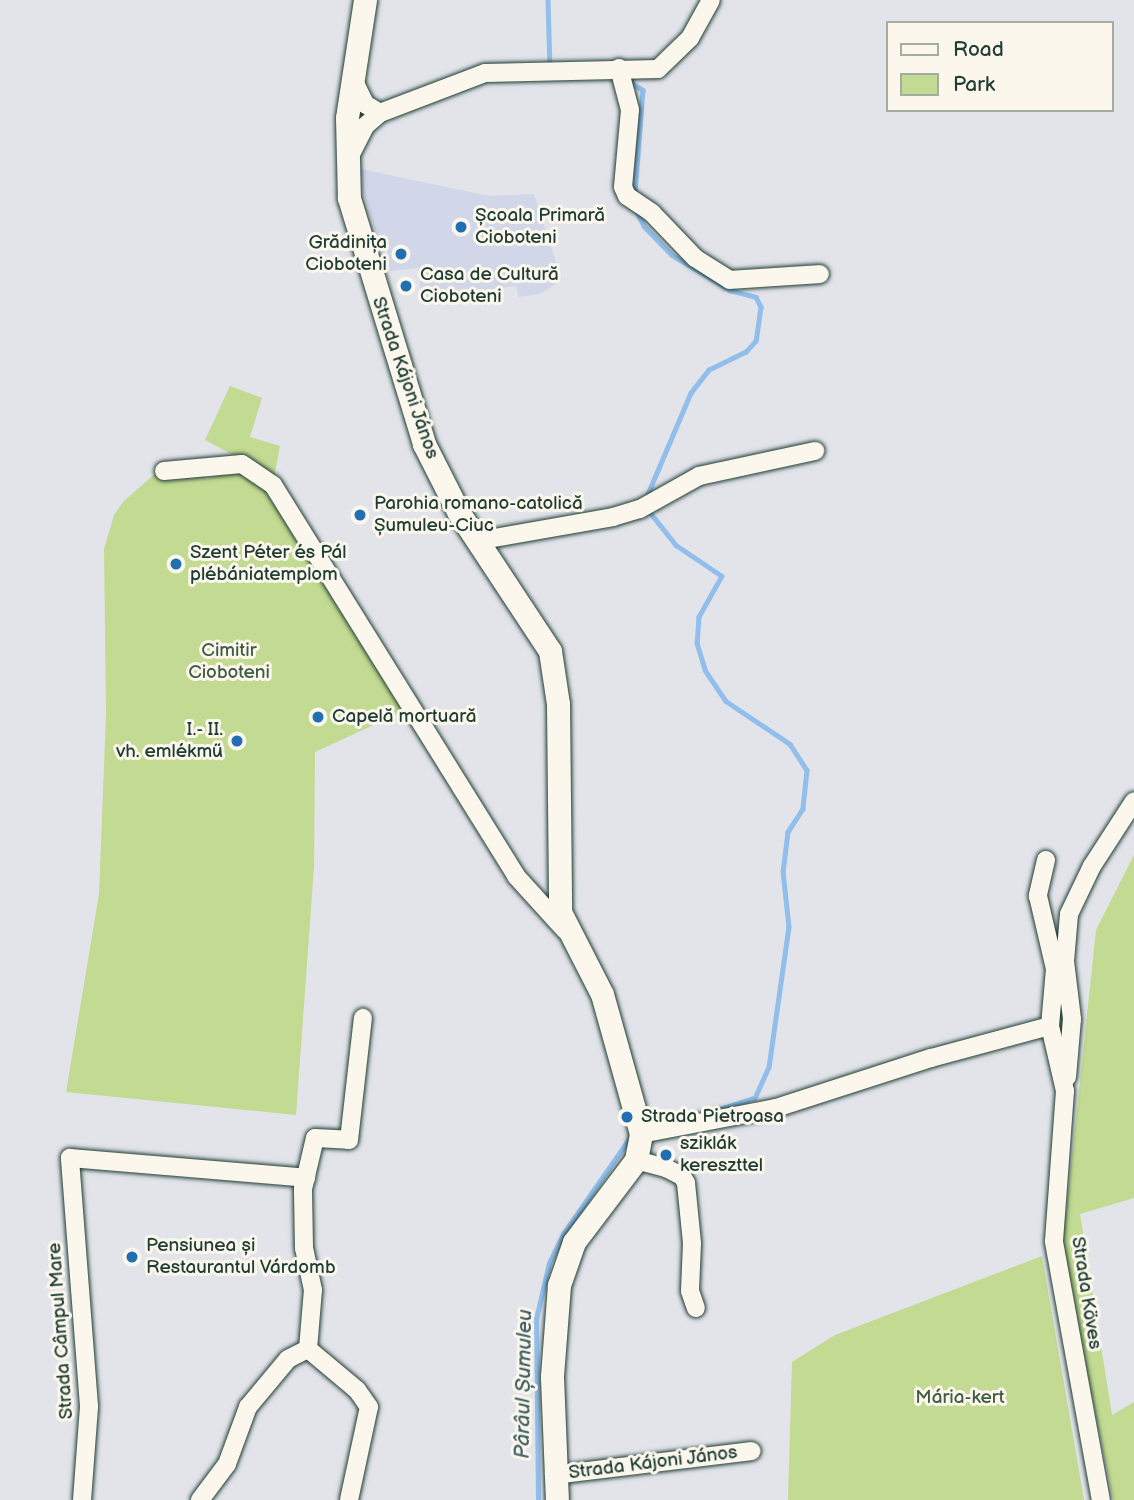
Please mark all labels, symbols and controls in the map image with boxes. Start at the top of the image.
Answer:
legend [886,21,1113,112]
text: Road [953,37,1004,62]
text: Park [953,72,995,97]
place label: Școala Primară Cioboteni [475,205,605,249]
marker: Școala Primară Cioboteni [453,219,469,235]
place label: Grădinița Cioboteni [305,232,387,276]
marker: Grădinița Cioboteni [393,246,409,262]
place label: Casa de Cultură Cioboteni [420,264,559,308]
marker: Casa de Cultură Cioboteni [398,278,414,294]
street label: Strada Kájoni János [366,293,444,463]
place label: Parohia romano-catolică Șumuleu-Ciuc [374,493,583,537]
marker: Parohia romano-catolică Șumuleu-Ciuc [352,507,368,523]
place label: Szent Péter és Pál plébániatemplom [190,542,347,586]
marker: Szent Péter és Pál plébániatemplom [168,556,184,572]
park label: Cimitir Cioboteni [188,640,270,684]
place label: Capelă mortuară [332,706,476,728]
marker: Capelă mortuară [310,709,326,725]
place label: I.- II. vh. emlékmű [116,719,223,763]
marker: I.- II. vh. emlékmű [229,733,245,749]
place label: Strada Pietroasa [641,1106,784,1128]
marker: Strada Pietroasa [619,1109,635,1125]
place label: sziklák kereszttel [680,1133,763,1177]
marker: sziklák kereszttel [658,1147,674,1163]
place label: Pensiunea și Restaurantul Várdomb [146,1235,336,1279]
street label: Strada Köves [1066,1235,1106,1351]
street label: Strada Câmpul Mare [43,1242,79,1420]
marker: Pensiunea și Restaurantul Várdomb [124,1249,140,1265]
water label: Pârâul Șumuleu [510,1309,538,1459]
park label: Mária-kert [915,1387,1005,1409]
street label: Strada Kájoni János [567,1441,739,1485]

